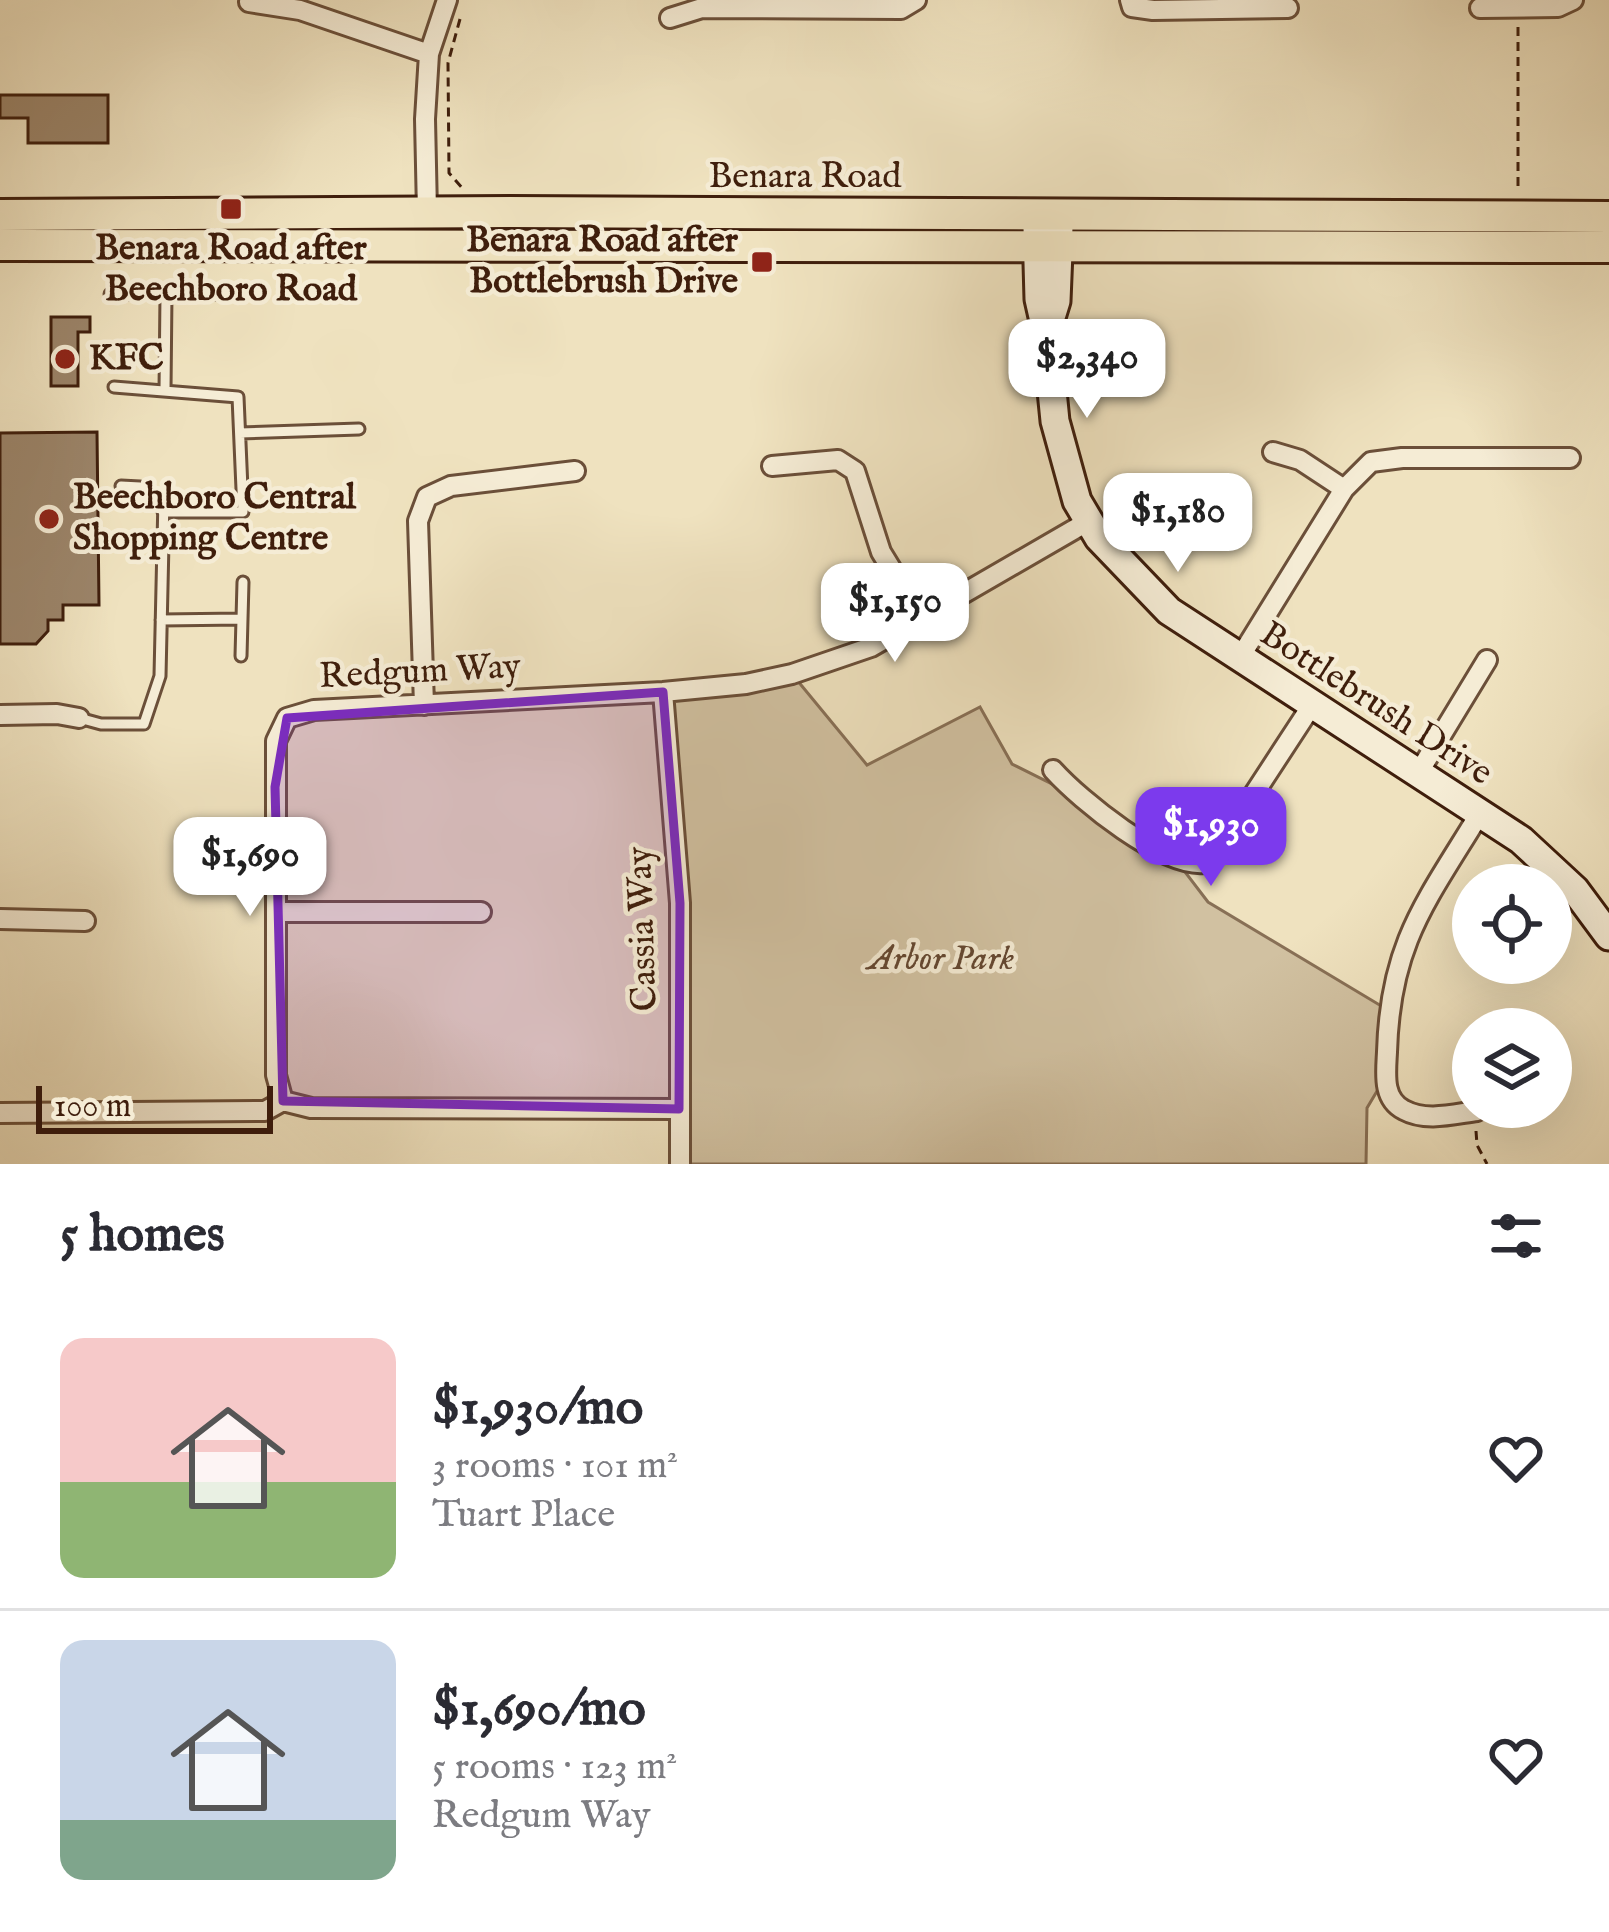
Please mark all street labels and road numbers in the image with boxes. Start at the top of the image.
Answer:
street label: Benara Road [708,154,902,200]
street label: Bottlebrush Drive [1251,612,1501,796]
street label: Redgum Way [318,644,522,700]
street label: Cassia Way [617,846,669,1012]

